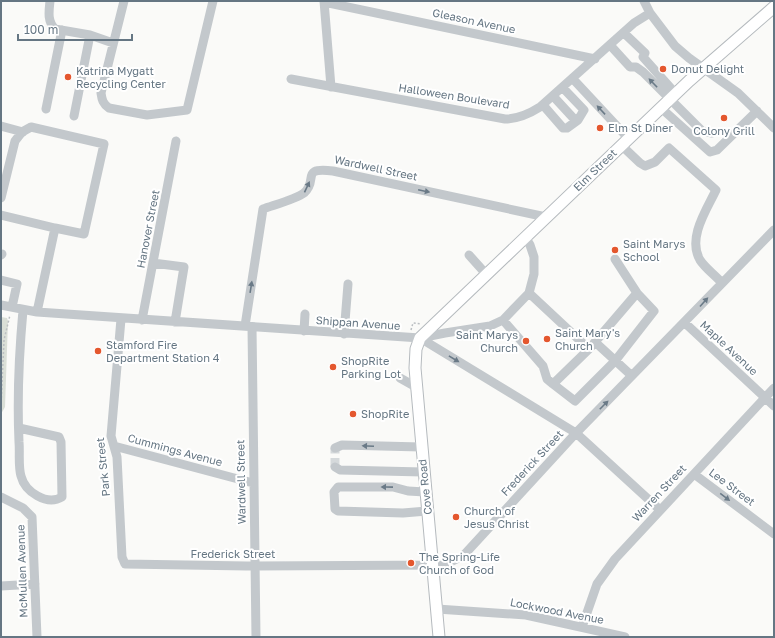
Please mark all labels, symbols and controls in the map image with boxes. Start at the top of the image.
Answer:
street label: Gleason Avenue [431,5,517,36]
scale bar [18,16,132,42]
text: 100 m [24,22,58,37]
place label: Donut Delight [671,62,744,75]
place label: Katrina Mygatt Recycling Center [76,64,167,90]
marker: Donut Delight [658,64,668,74]
marker: Katrina Mygatt Recycling Center [63,72,73,82]
one-way arrow [649,78,658,88]
street label: Halloween Boulevard [398,80,511,111]
one-way arrow [597,106,606,115]
marker: Colony Grill [719,113,729,123]
place label: Elm St Diner [608,121,673,134]
marker: Elm St Diner [595,123,605,133]
place label: Colony Grill [693,124,755,137]
street label: Elm Street [570,146,619,194]
street label: Wardwell Street [333,152,419,183]
one-way arrow [304,181,310,192]
one-way arrow [418,188,430,194]
street label: Hanover Street [134,189,161,269]
place label: Saint Marys School [623,237,685,263]
marker: Saint Marys School [610,245,620,255]
one-way arrow [248,281,254,293]
one-way arrow [699,296,708,307]
street label: Shippan Avenue [315,313,401,332]
street label: Maple Avenue [698,318,761,378]
place label: Saint Mary's Church [555,326,620,352]
place label: Saint Marys Church [456,328,518,354]
marker: Saint Mary's Church [542,334,552,344]
marker: Saint Marys Church [521,336,531,346]
place label: Stamford Fire Department Station 4 [106,338,220,364]
marker: Stamford Fire Department Station 4 [93,346,103,356]
place label: ShopRite Parking Lot [341,354,401,380]
one-way arrow [448,355,460,362]
marker: ShopRite Parking Lot [328,362,338,372]
one-way arrow [599,400,608,410]
place label: ShopRite [361,407,409,420]
marker: ShopRite [348,409,358,419]
street label: Frederick Street [498,427,565,498]
street label: Cummings Avenue [126,431,224,468]
street label: Park Street [93,437,112,497]
street label: Wardwell Street [233,439,248,525]
one-way arrow [362,442,374,449]
street label: Cove Road [415,459,434,516]
street label: Warren Street [629,461,688,524]
street label: Lee Street [707,465,758,508]
one-way arrow [380,484,393,491]
one-way arrow [720,493,730,501]
place label: Church of Jesus Christ [464,504,529,530]
marker: Church of Jesus Christ [451,512,461,522]
street label: McMullen Avenue [13,524,30,618]
street label: Frederick Street [190,547,276,560]
place label: The Spring-Life Church of God [419,550,500,576]
marker: The Spring-Life Church of God [406,558,416,568]
street label: Lockwood Avenue [509,595,605,626]

